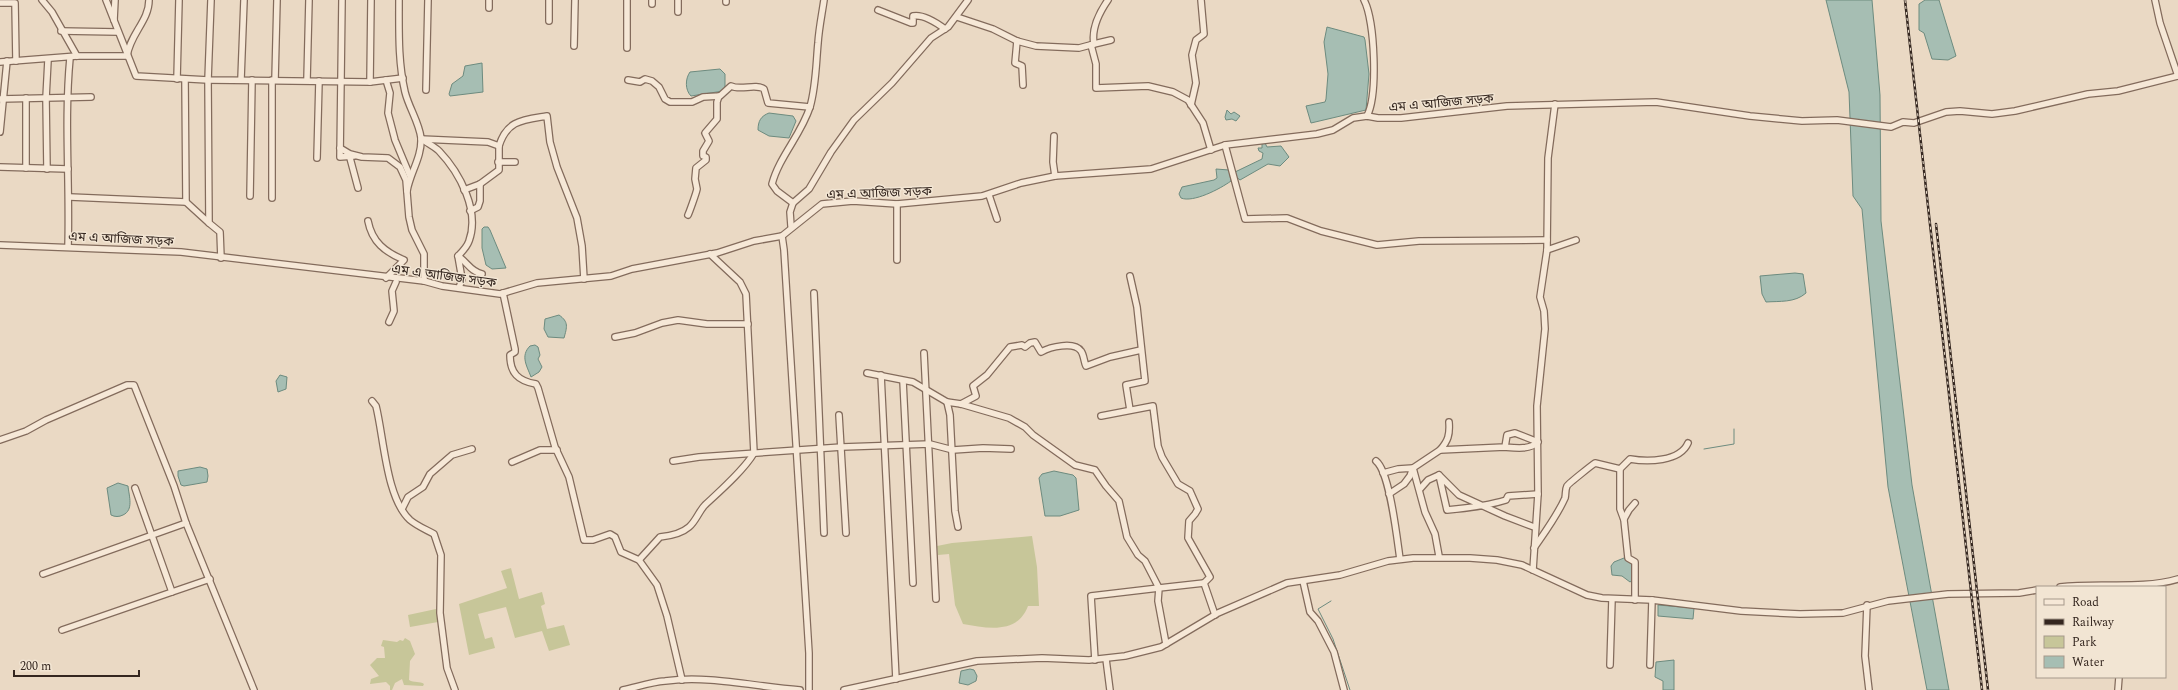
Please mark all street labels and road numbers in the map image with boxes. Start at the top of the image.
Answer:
street label: এম এ আজিজ সড়ক [1388,88,1495,118]
street label: এম এ আজিজ সড়ক [826,181,933,205]
street label: এম এ আজিজ সড়ক [68,226,175,252]
street label: এম এ আজিজ সড়ক [390,259,498,293]

